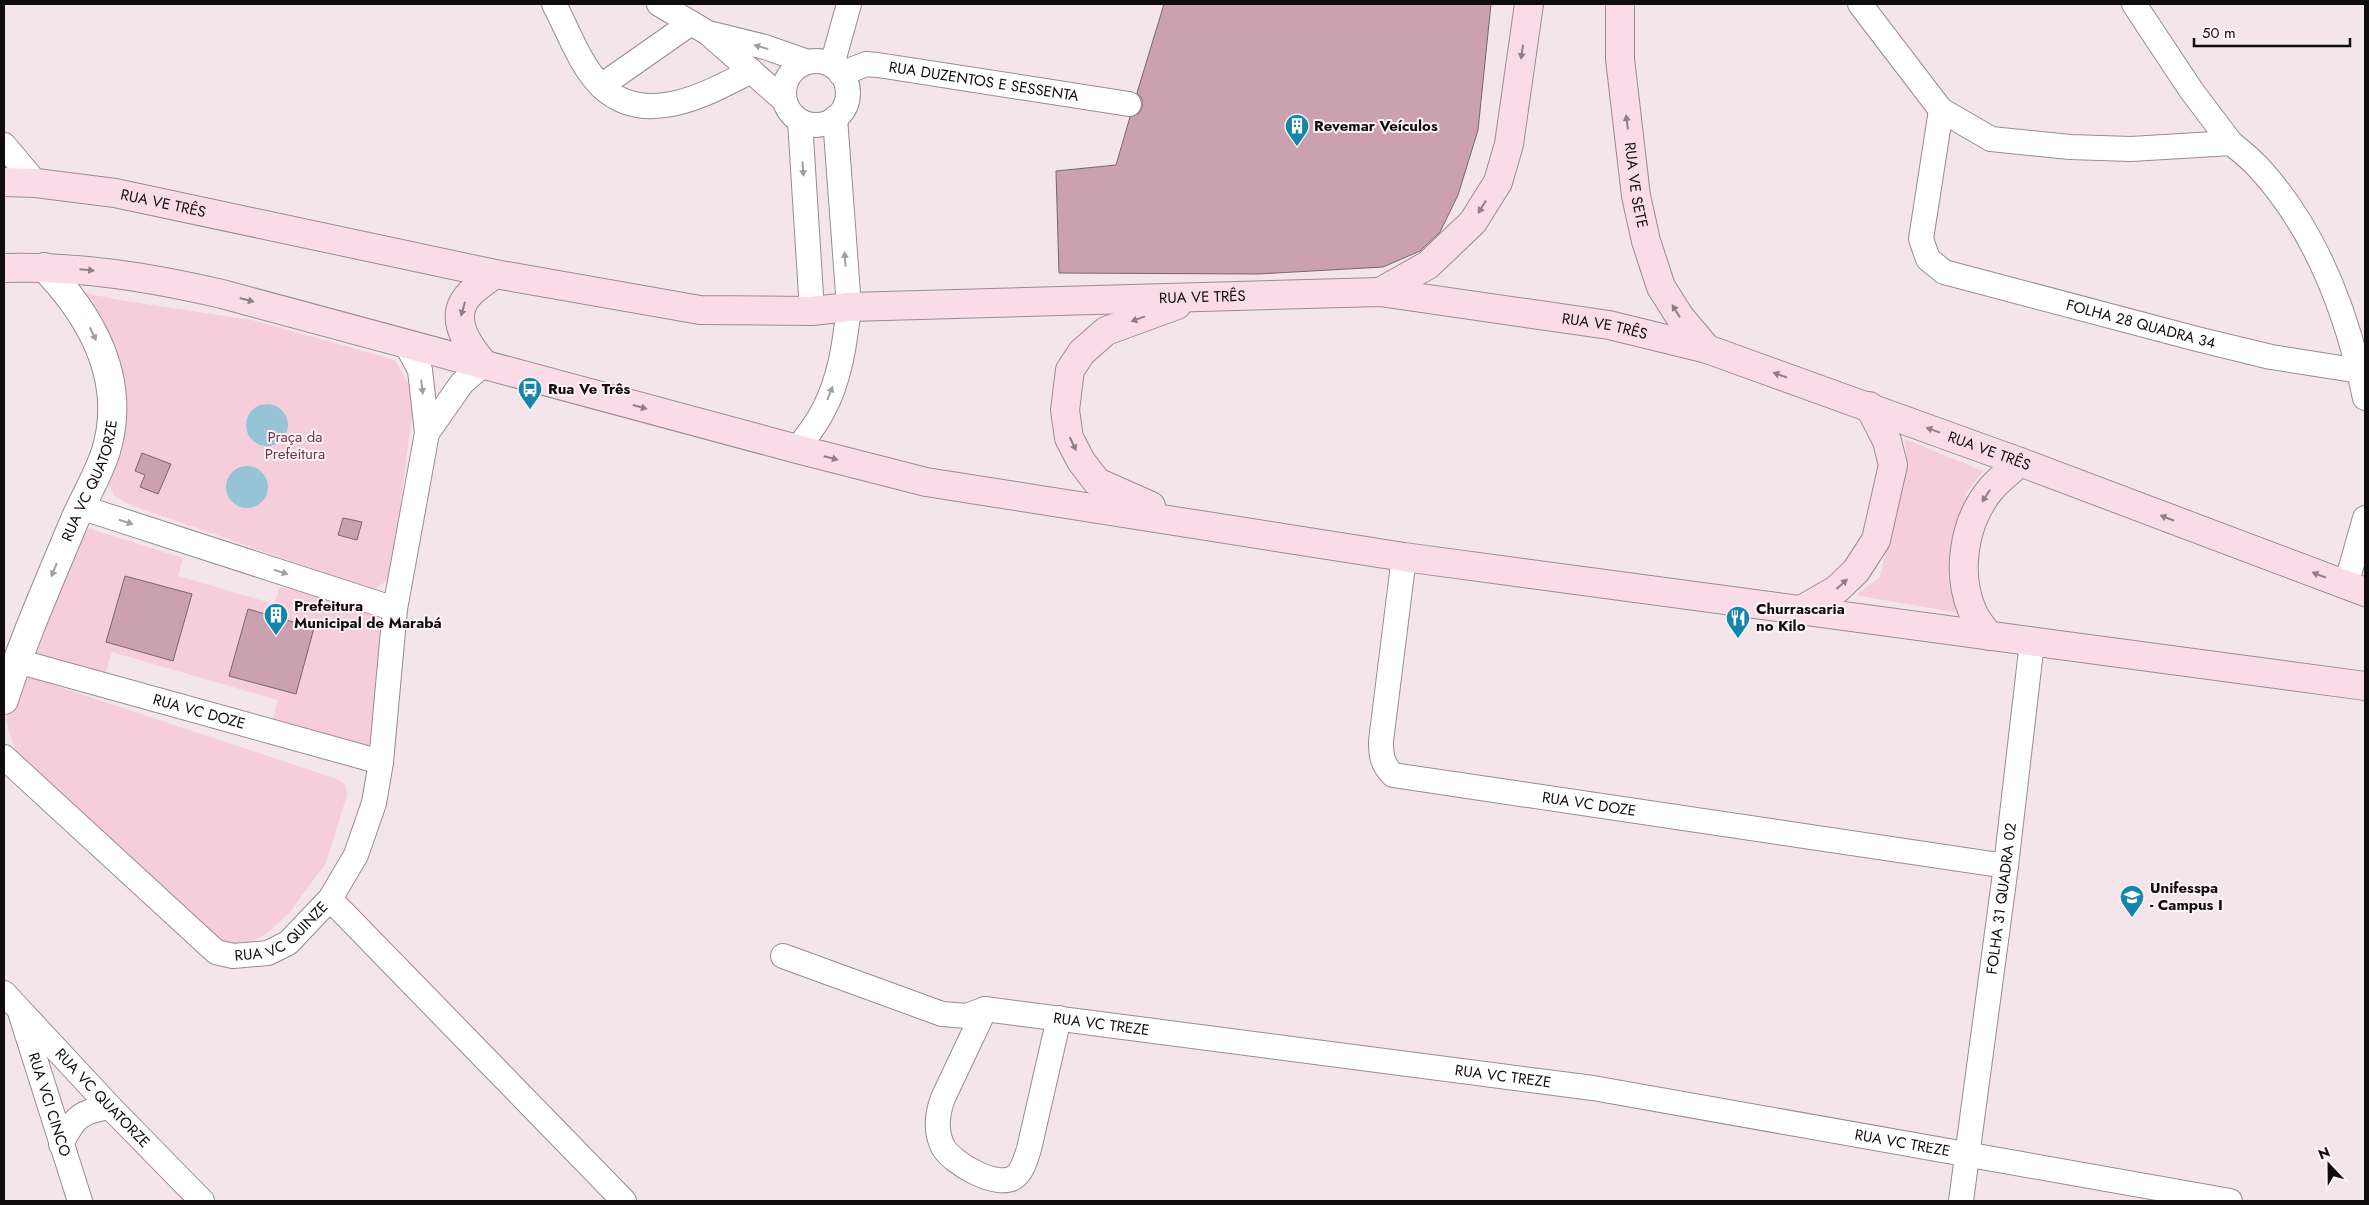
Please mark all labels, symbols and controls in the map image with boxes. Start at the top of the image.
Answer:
scale bar [2194,15,2350,47]
text: 50 m [2202,22,2236,44]
one-way arrow [754,42,769,50]
one-way arrow [1518,44,1526,60]
street label: RUA DUZENTOS E SESSENTA [887,56,1080,107]
building icon: Revemar Veículos [1284,113,1310,147]
one-way arrow [1623,113,1631,129]
place label: Revemar Veículos [1314,115,1438,137]
street label: RUA VE SETE [1619,141,1654,230]
one-way arrow [799,161,807,177]
street label: RUA VE TRÊS [119,183,208,223]
one-way arrow [1477,201,1487,214]
one-way arrow [841,251,849,267]
one-way arrow [80,267,96,275]
street label: RUA VE TRÊS [1159,285,1246,309]
street label: FOLHA 28 QUADRA 34 [2064,294,2218,354]
one-way arrow [239,297,254,305]
one-way arrow [458,302,466,317]
one-way arrow [1672,304,1681,317]
street label: RUA VE TRÊS [1560,307,1650,345]
one-way arrow [1130,316,1145,323]
one-way arrow [89,327,97,341]
one-way arrow [1773,371,1788,378]
bus stop icon: Rua Ve Três [517,376,543,410]
place label: Rua Ve Três [548,378,631,400]
one-way arrow [418,379,426,395]
one-way arrow [827,385,834,400]
one-way arrow [633,403,648,411]
street label: RUA VC QUATORZE [56,419,123,545]
park label: Praça da Prefeitura [265,426,325,465]
one-way arrow [1925,426,1940,434]
street label: RUA VE TRÊS [1945,426,2034,476]
one-way arrow [1069,437,1077,451]
one-way arrow [823,454,838,462]
one-way arrow [1982,490,1991,503]
one-way arrow [2160,513,2175,521]
one-way arrow [119,519,134,526]
one-way arrow [50,562,58,577]
one-way arrow [274,568,289,576]
one-way arrow [2312,571,2327,578]
one-way arrow [1836,578,1848,590]
place label: Prefeitura Municipal de Marabá [294,595,442,634]
place label: Churrascaria no Kilo [1756,598,1845,637]
building icon: Prefeitura Municipal de Marabá [263,602,289,636]
restaurant icon: Churrascaria no Kilo [1725,605,1751,639]
street label: RUA VC DOZE [151,688,248,735]
street label: RUA VC DOZE [1541,786,1638,822]
street label: FOLHA 31 QUADRA 02 [1981,822,2022,976]
place label: Unifesspa - Campus I [2150,877,2223,916]
school or university icon: Unifesspa - Campus I [2119,884,2145,918]
street label: RUA VC QUINZE [234,896,333,967]
street label: RUA VC TREZE [1052,1007,1151,1041]
street label: RUA VC QUATORZE [50,1043,155,1153]
street label: RUA VCI CINCO [23,1050,76,1160]
street label: RUA VC TREZE [1454,1059,1552,1093]
street label: RUA VC TREZE [1853,1124,1952,1162]
north arrow [2304,1140,2354,1190]
text: N [2315,1142,2333,1164]

